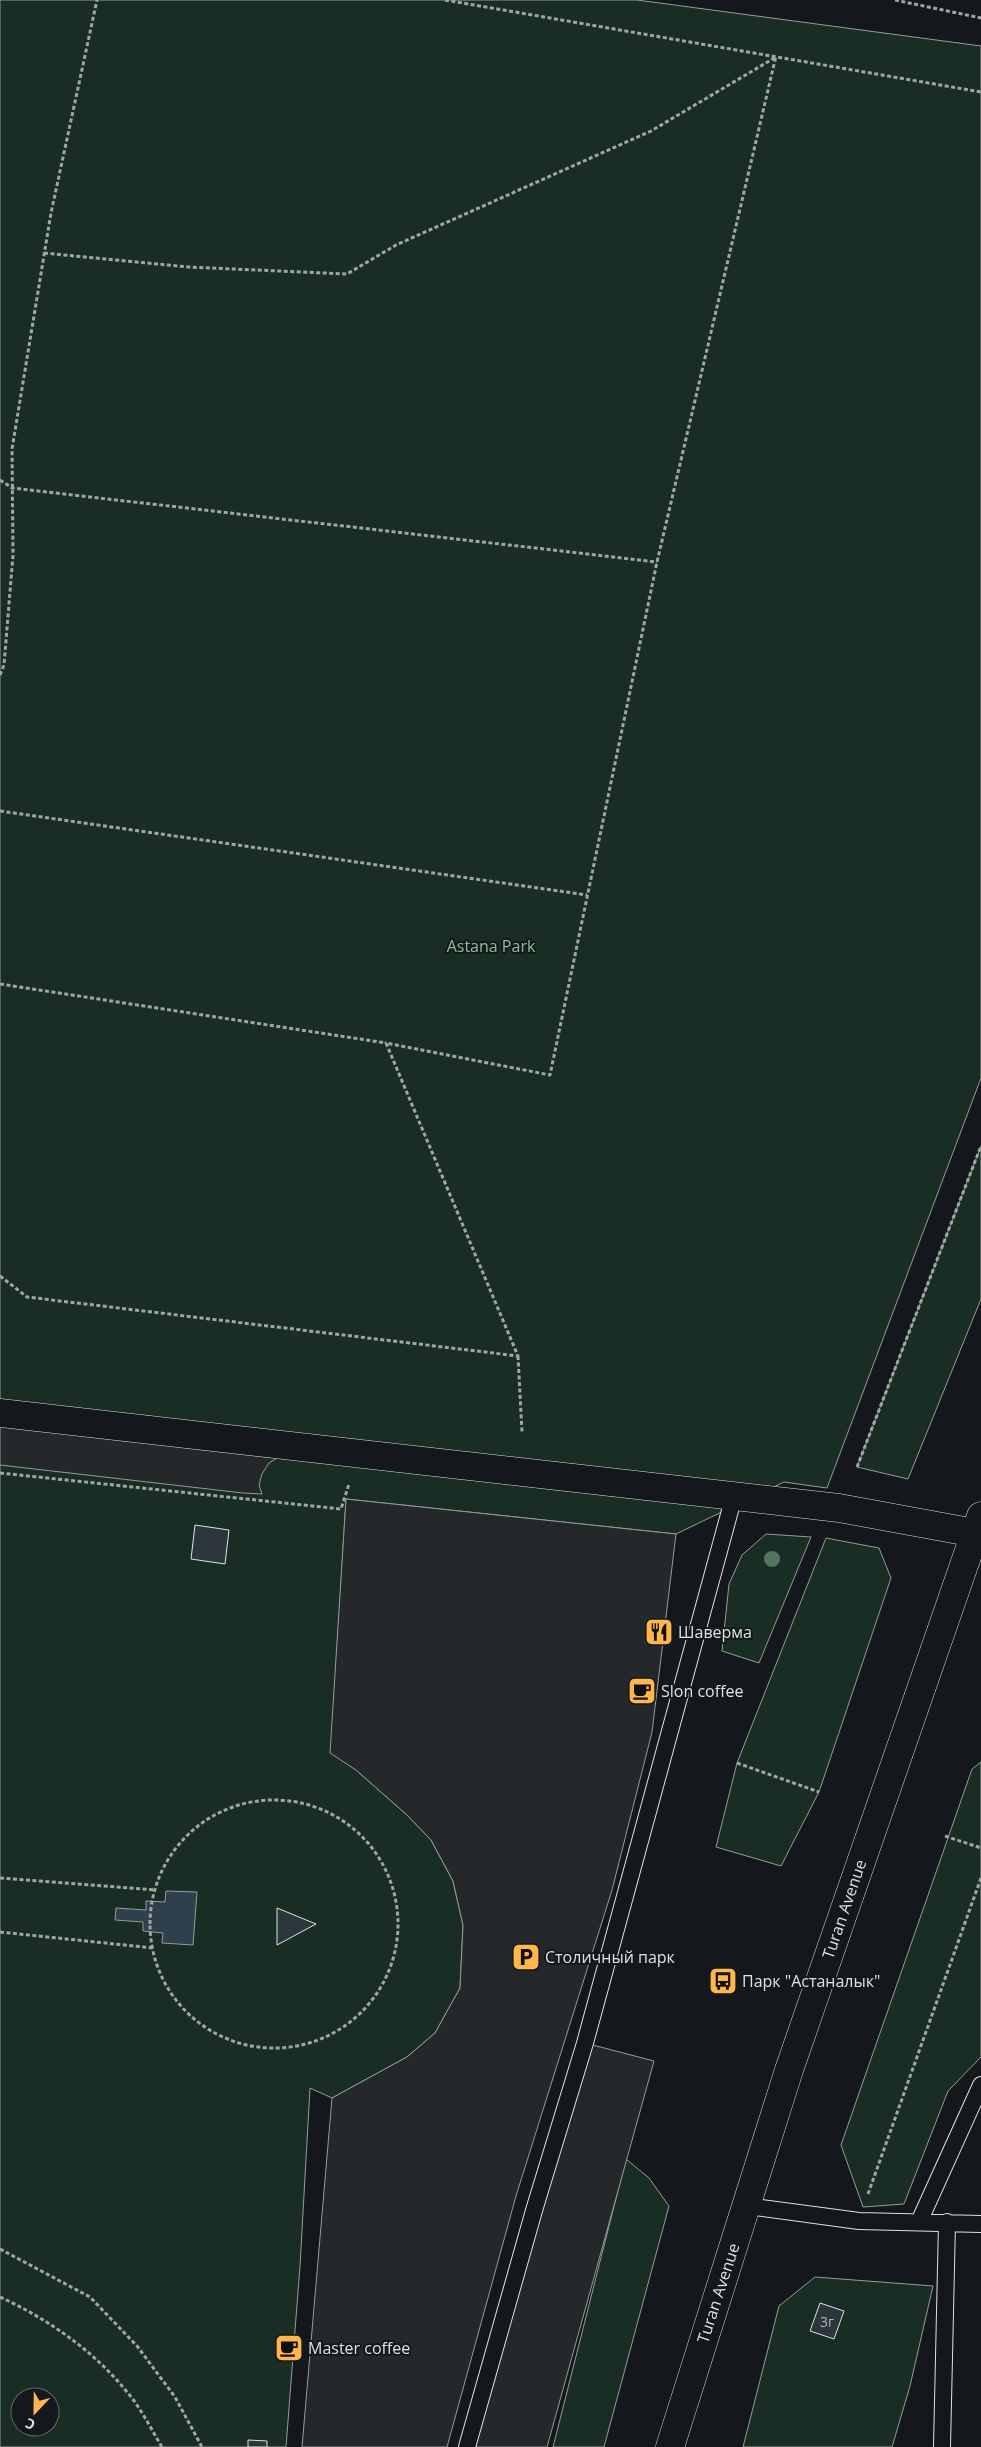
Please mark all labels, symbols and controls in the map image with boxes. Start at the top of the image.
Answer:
park label: Astana Park [447,935,536,957]
restaurant icon: Шаверма [644,1617,674,1647]
place label: Шаверма [678,1621,752,1643]
cafe icon: Slon coffee [627,1676,657,1706]
place label: Slon coffee [661,1680,743,1702]
street label: Turan Avenue [817,1856,871,1962]
parking icon: Столичный парк [511,1942,541,1972]
place label: Столичный парк [545,1946,676,1968]
bus stop icon: Парк "Астаналык" [708,1966,738,1996]
place label: Парк "Астаналык" [742,1970,880,1992]
street label: Turan Avenue [692,2240,744,2346]
house number: 3г [820,2312,834,2331]
cafe icon: Master coffee [274,2333,304,2363]
place label: Master coffee [308,2337,410,2359]
north arrow [10,2387,60,2437]
text: С [22,2414,38,2435]

